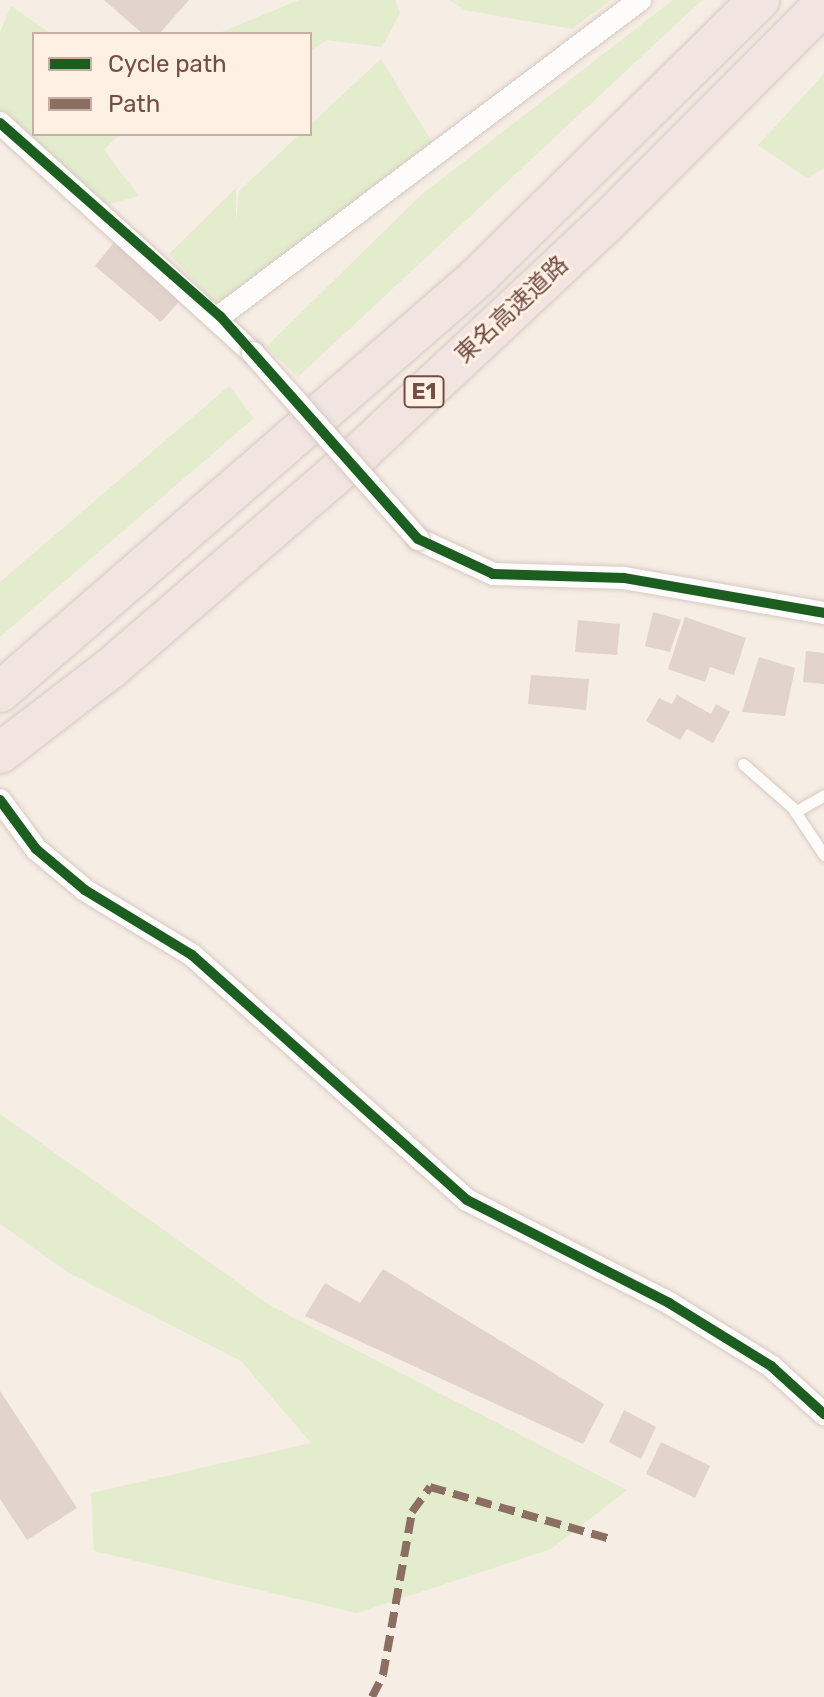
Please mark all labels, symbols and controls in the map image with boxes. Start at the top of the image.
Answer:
legend [32,32,312,136]
text: Cycle path [108,50,227,78]
text: Path [108,90,160,118]
street label: 東名高速道路 [450,250,574,370]
road number: E1 [402,374,446,410]

